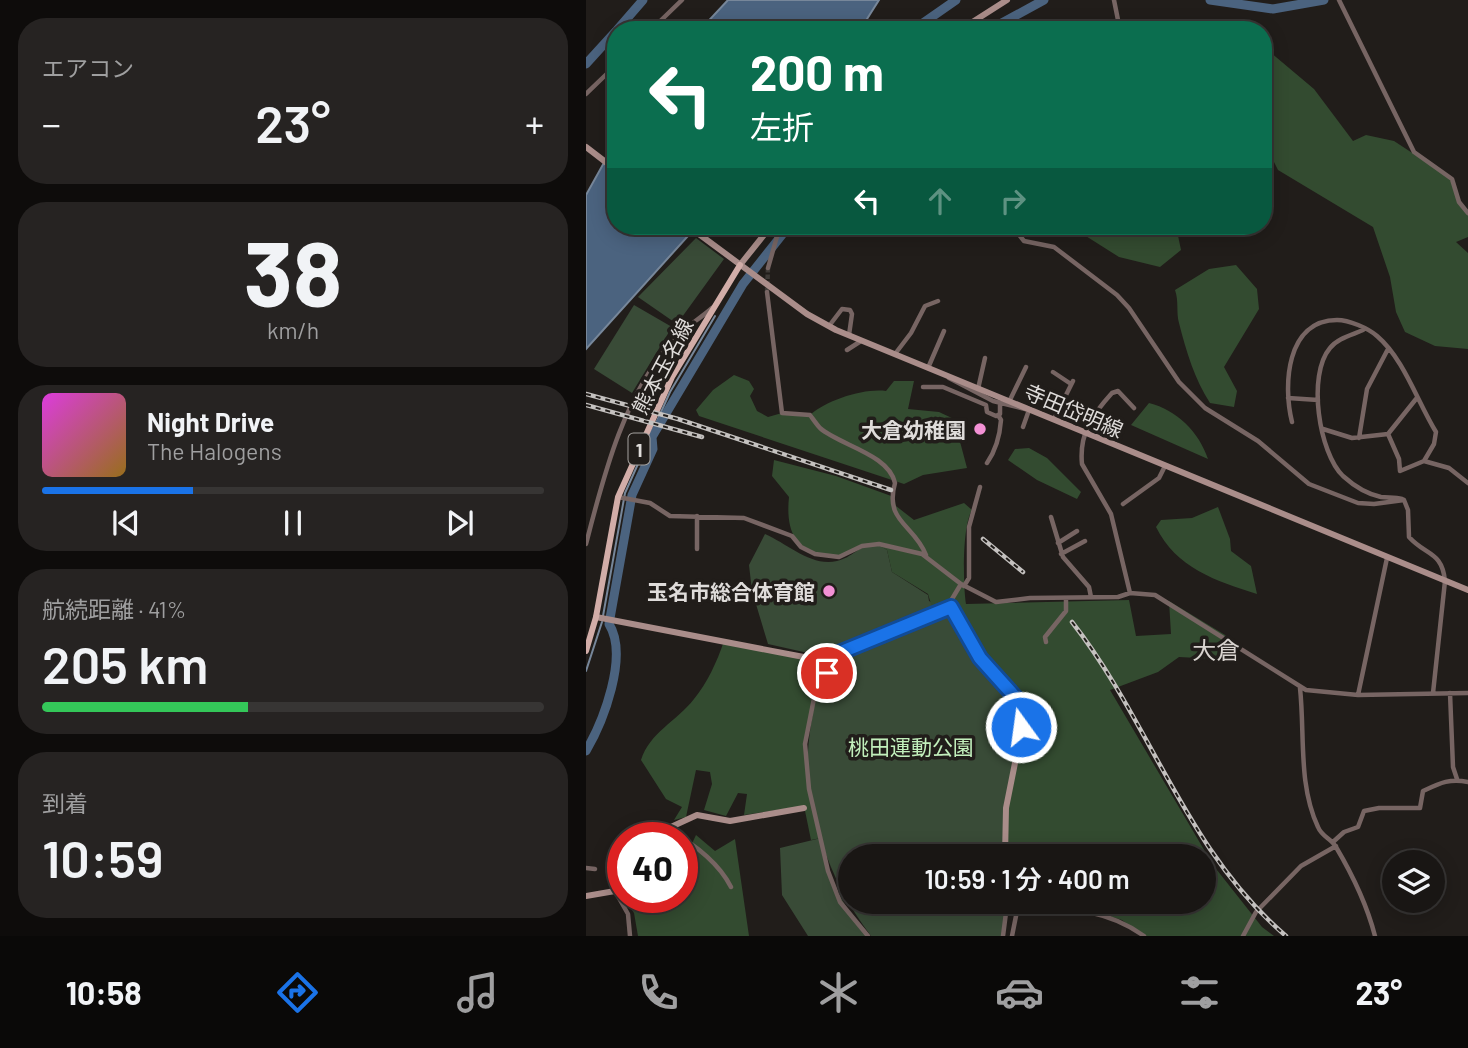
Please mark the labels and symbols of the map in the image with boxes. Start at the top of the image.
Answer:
street label: 熊本玉名線 [626,314,698,418]
street label: 寺田岱明線 [1021,378,1127,442]
place label: 大倉幼稚園 [861,417,966,442]
marker: 大倉幼稚園 [972,421,988,437]
road number: 1 [628,433,650,464]
place label: 玉名市総合体育館 [647,579,815,604]
marker: 玉名市総合体育館 [821,583,837,599]
district label: 大倉 [1192,635,1240,664]
pin [797,643,857,703]
position arrow [984,690,1058,764]
park label: 桃田運動公園 [848,734,974,759]
speed limit sign: 40 [607,822,698,913]

